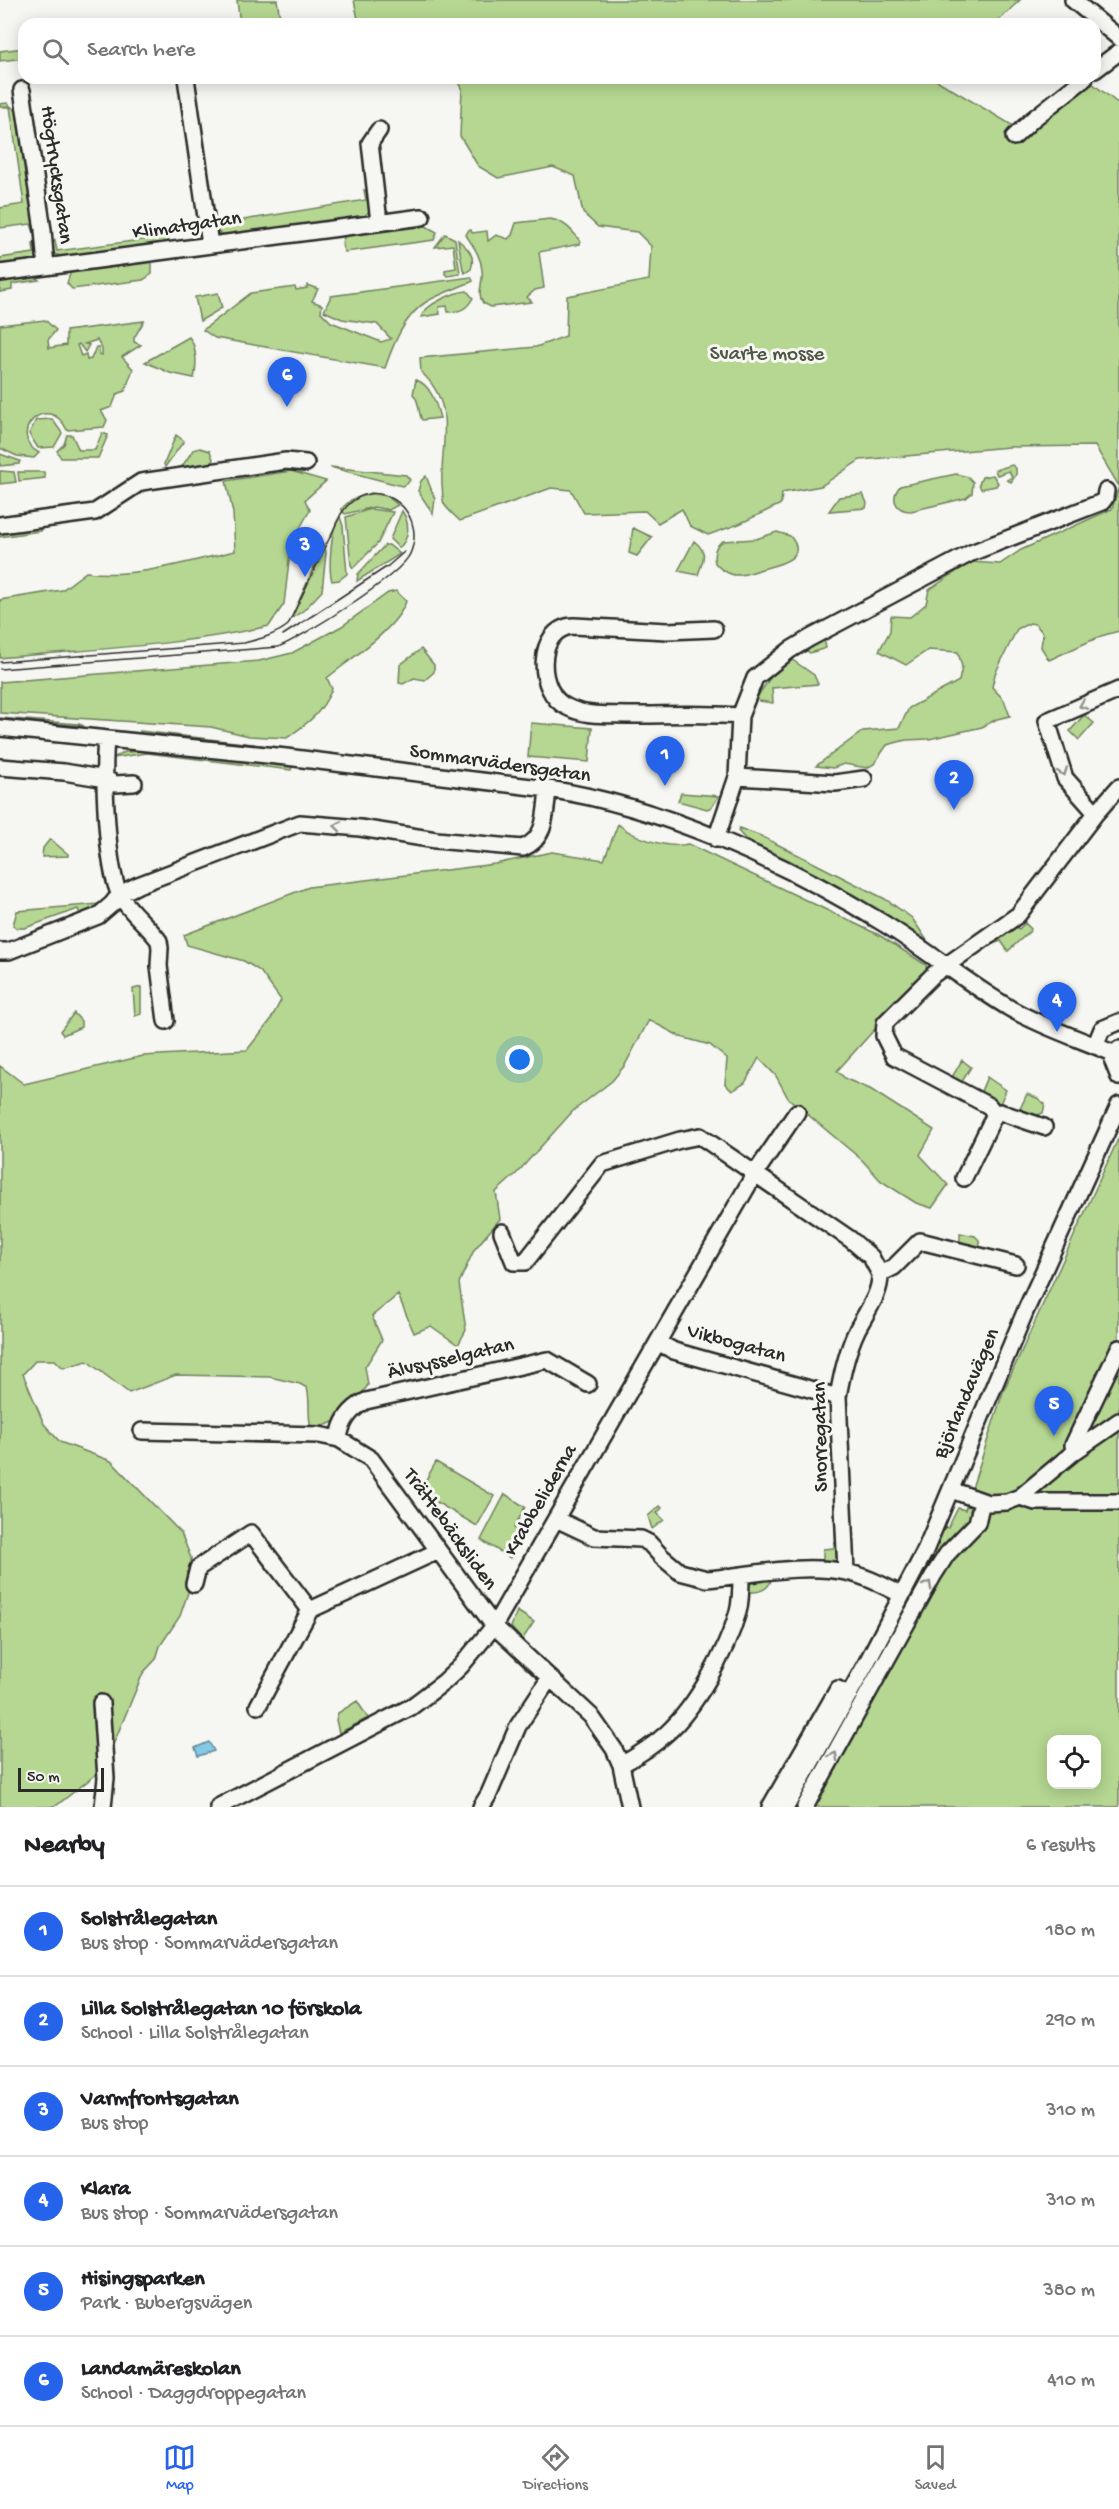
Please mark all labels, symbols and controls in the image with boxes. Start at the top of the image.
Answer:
search box [18,18,1101,84]
icon: search [39,35,72,68]
text: Search here [87,38,195,64]
street label: Högtrycksgatan [33,104,77,246]
street label: Klimatgatan [131,207,243,247]
park label: Svarte mosse [710,343,825,368]
pin: 6 [268,358,306,407]
pin: 3 [286,528,324,577]
one-way arrow [1078,698,1089,710]
pin: 1 [646,736,684,786]
street label: Sommarvädersgatan [408,740,592,790]
pin: 2 [934,760,974,810]
one-way arrow [1056,766,1069,777]
one-way arrow [333,820,342,832]
pin: 4 [1038,982,1076,1032]
your location [505,1045,534,1074]
street label: Vikbogatan [683,1320,788,1370]
street label: Björlandavägen [929,1325,1007,1464]
street label: Älvsysselgatan [385,1333,517,1387]
street label: Snorregatan [809,1382,835,1492]
pin: 5 [1034,1386,1074,1436]
street label: Krabbeliderna [500,1439,585,1561]
street label: Trättebäcksliden [396,1463,502,1596]
one-way arrow [921,1581,932,1591]
map controls [1047,1735,1101,1789]
button: locate [1047,1735,1101,1789]
one-way arrow [827,1752,838,1762]
scale bar [18,1765,104,1792]
text: 50 m [27,1769,60,1788]
text: Nearby [24,1831,105,1862]
text: 6 results [1026,1835,1095,1858]
text: Solstrålegatan [81,1907,217,1933]
text: 1 [39,1920,48,1943]
text: 180 m [1046,1920,1095,1943]
text: Bus stop · Sommarvädersgatan [81,1933,338,1956]
text: Lilla Solstrålegatan 10 förskola [81,1997,361,2023]
text: 2 [39,2010,48,2033]
text: 290 m [1045,2010,1095,2033]
text: School · Lilla Solstrålegatan [81,2023,309,2046]
text: Varmfrontsgatan [81,2087,239,2113]
text: 3 [38,2100,49,2123]
text: 310 m [1046,2100,1095,2123]
text: Bus stop [81,2113,148,2136]
text: Klara [81,2177,130,2203]
text: 4 [39,2190,48,2213]
text: 310 m [1046,2190,1095,2213]
text: Bus stop · Sommarvädersgatan [81,2203,338,2226]
text: Hisingsparken [81,2267,205,2293]
text: 5 [38,2280,49,2303]
text: 380 m [1043,2280,1095,2303]
text: Park · Bubergsvägen [81,2293,252,2316]
text: Landamäreskolan [81,2357,241,2383]
text: 6 [38,2370,49,2393]
text: 410 m [1047,2370,1095,2393]
text: School · Daggdroppegatan [81,2383,306,2406]
tab: Map [163,2441,196,2496]
tab: Directions [523,2441,588,2496]
tab: Saved [915,2441,956,2496]

